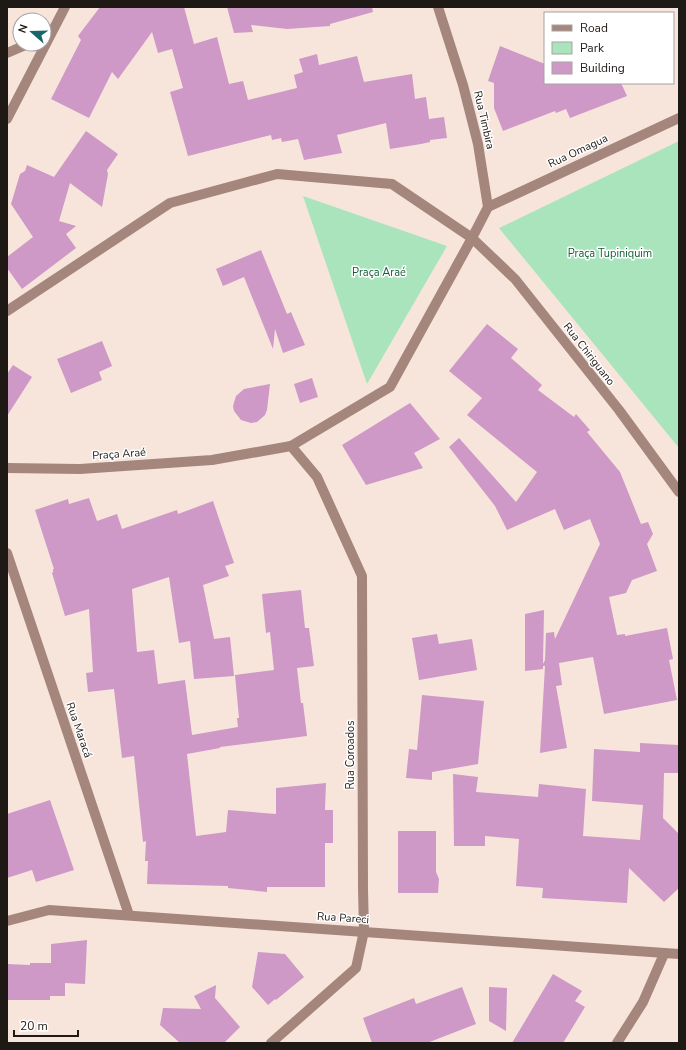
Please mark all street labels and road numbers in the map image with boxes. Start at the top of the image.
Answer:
street label: Rua Timbira [470,89,498,151]
street label: Rua Omagua [546,131,610,171]
street label: Rua Chiriguano [560,320,618,388]
street label: Praça Araé [92,445,147,463]
street label: Rua Maracá [62,700,96,760]
street label: Rua Coroados [343,721,358,789]
street label: Rua Pareci [316,909,370,927]

